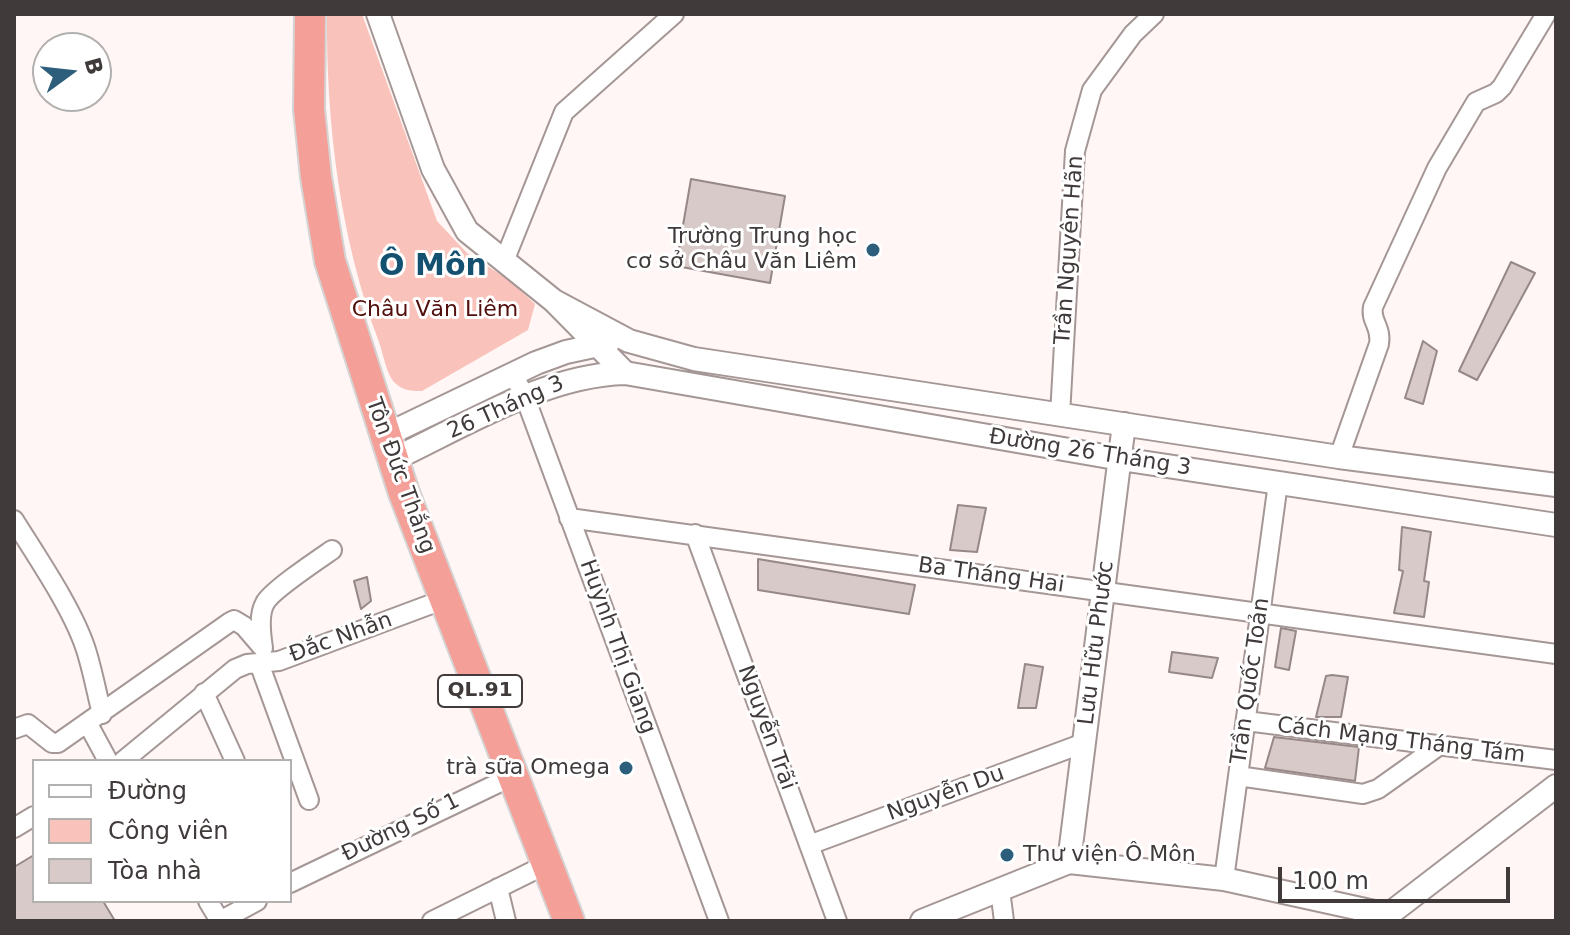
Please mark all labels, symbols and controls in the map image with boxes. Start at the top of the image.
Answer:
north arrow [32,32,112,112]
text: B [79,55,108,78]
street label: Trần Nguyên Hãn [1050,155,1090,345]
place label: Trường Trung học cơ sở Châu Văn Liêm [626,224,857,276]
marker: Trường Trung học cơ sở Châu Văn Liêm [864,241,882,259]
district label: Ô Môn [379,249,487,285]
park label: Châu Văn Liêm [352,297,518,323]
street label: 26 Tháng 3 [444,371,568,445]
street label: Tôn Đức Thắng [360,395,440,557]
street label: Đường 26 Tháng 3 [987,424,1193,482]
street label: Ba Tháng Hai [916,553,1066,599]
street label: Huỳnh Thị Giang [573,556,661,738]
street label: Lưu Hữu Phước [1074,559,1120,727]
street label: Trần Quốc Toản [1226,596,1276,766]
street label: Đắc Nhẫn [286,607,396,669]
street label: Nguyễn Trãi [731,662,801,794]
road number: QL.91 [438,675,522,707]
street label: Cách Mạng Tháng Tám [1275,713,1527,769]
place label: trà sữa Omega [446,755,610,781]
legend [32,759,292,903]
marker: trà sữa Omega [617,759,635,777]
street label: Nguyễn Du [884,761,1008,827]
text: Đường [108,777,187,805]
street label: Đường Số 1 [338,788,464,868]
text: Công viên [108,817,228,845]
place label: Thư viện Ô Môn [1023,842,1196,868]
marker: Thư viện Ô Môn [998,846,1016,864]
scale bar [1282,851,1514,901]
text: Tòa nhà [108,857,202,885]
text: 100 m [1292,867,1369,895]

